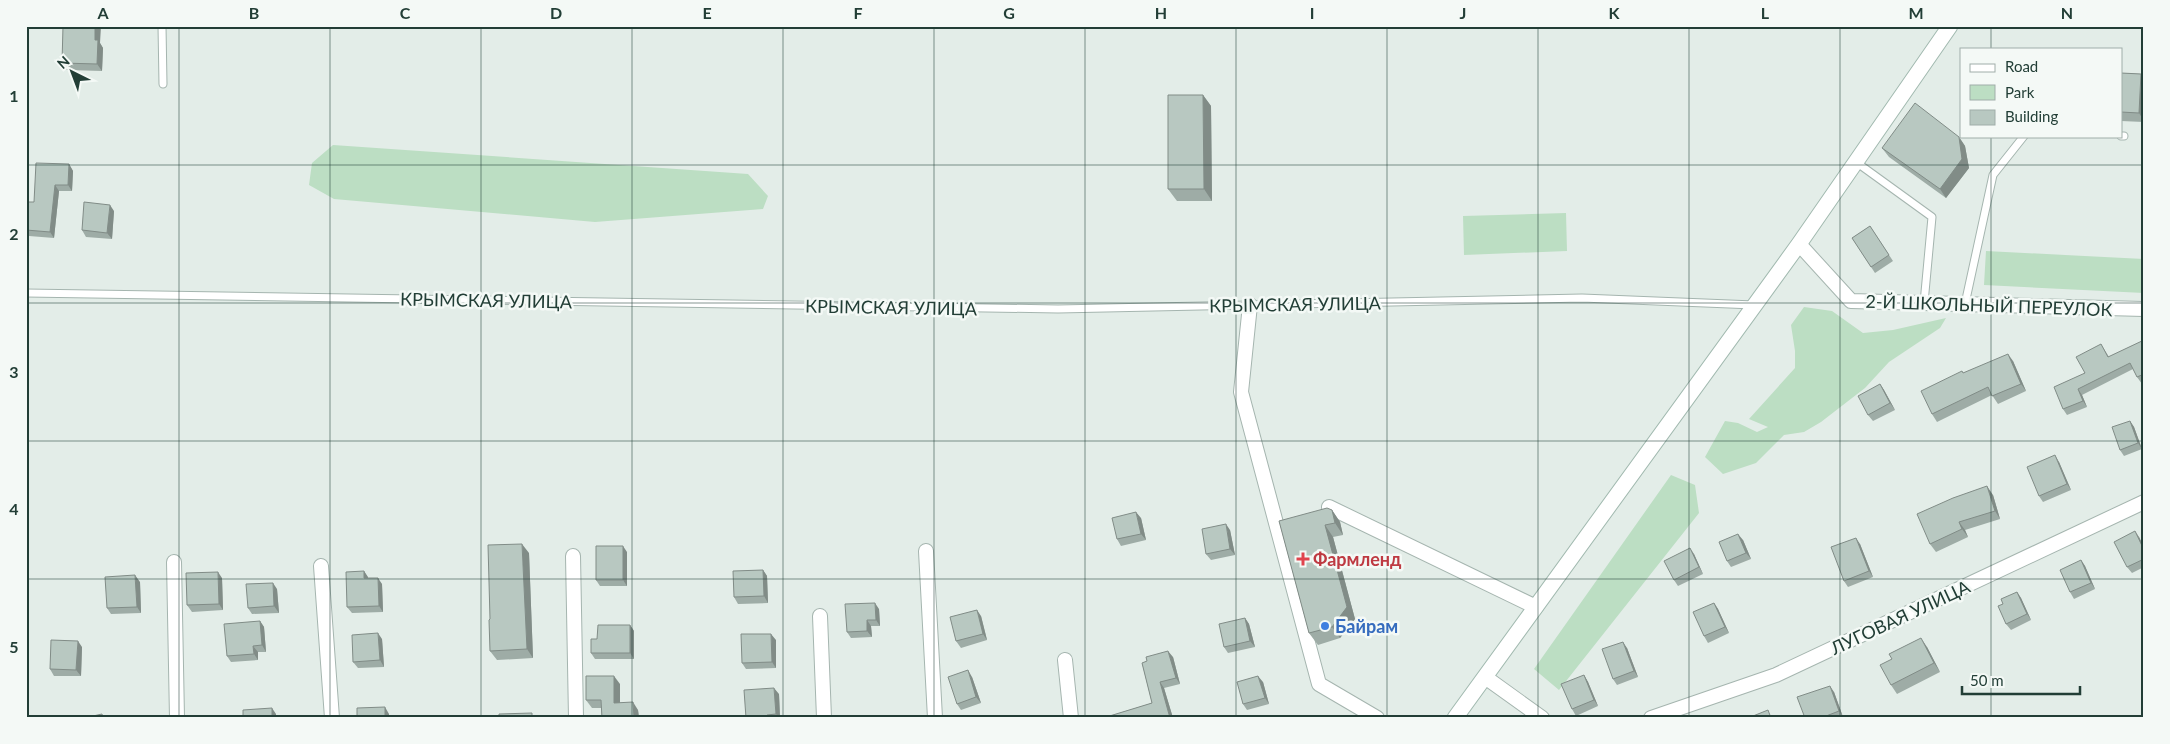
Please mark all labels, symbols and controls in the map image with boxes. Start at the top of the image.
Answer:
text: A [96,3,109,22]
text: B [249,3,259,22]
text: C [400,3,411,22]
text: D [550,3,562,22]
text: E [702,3,712,22]
text: F [853,3,863,22]
text: G [1003,3,1015,22]
text: H [1155,3,1167,22]
text: I [1310,3,1314,22]
text: J [1460,3,1466,22]
text: K [1609,3,1621,22]
text: L [1761,3,1770,22]
text: M [1908,3,1924,22]
text: N [2061,3,2073,22]
north arrow [48,48,98,98]
legend [1960,48,2122,138]
text: N [53,52,73,72]
text: Road [2005,57,2038,75]
text: Park [2005,83,2035,101]
text: 1 [9,86,19,105]
text: Building [2005,107,2058,125]
text: 2 [9,224,19,243]
street label: КРЫМСКАЯ УЛИЦА [400,288,573,313]
street label: 2-Й ШКОЛЬНЫЙ ПЕРЕУЛОК [1865,290,2113,320]
street label: КРЫМСКАЯ УЛИЦА [1209,291,1382,316]
street label: КРЫМСКАЯ УЛИЦА [805,295,978,320]
text: 3 [9,362,19,381]
text: 4 [9,499,19,518]
place label: Фармленд [1313,548,1402,570]
marker: Фармленд [1297,553,1309,565]
street label: ЛУГОВАЯ УЛИЦА [1826,575,1974,659]
place label: Байрам [1335,615,1398,637]
marker: Байрам [1319,620,1331,632]
text: 5 [9,637,19,656]
scale bar [1962,664,2080,696]
text: 50 m [1970,671,2004,689]

